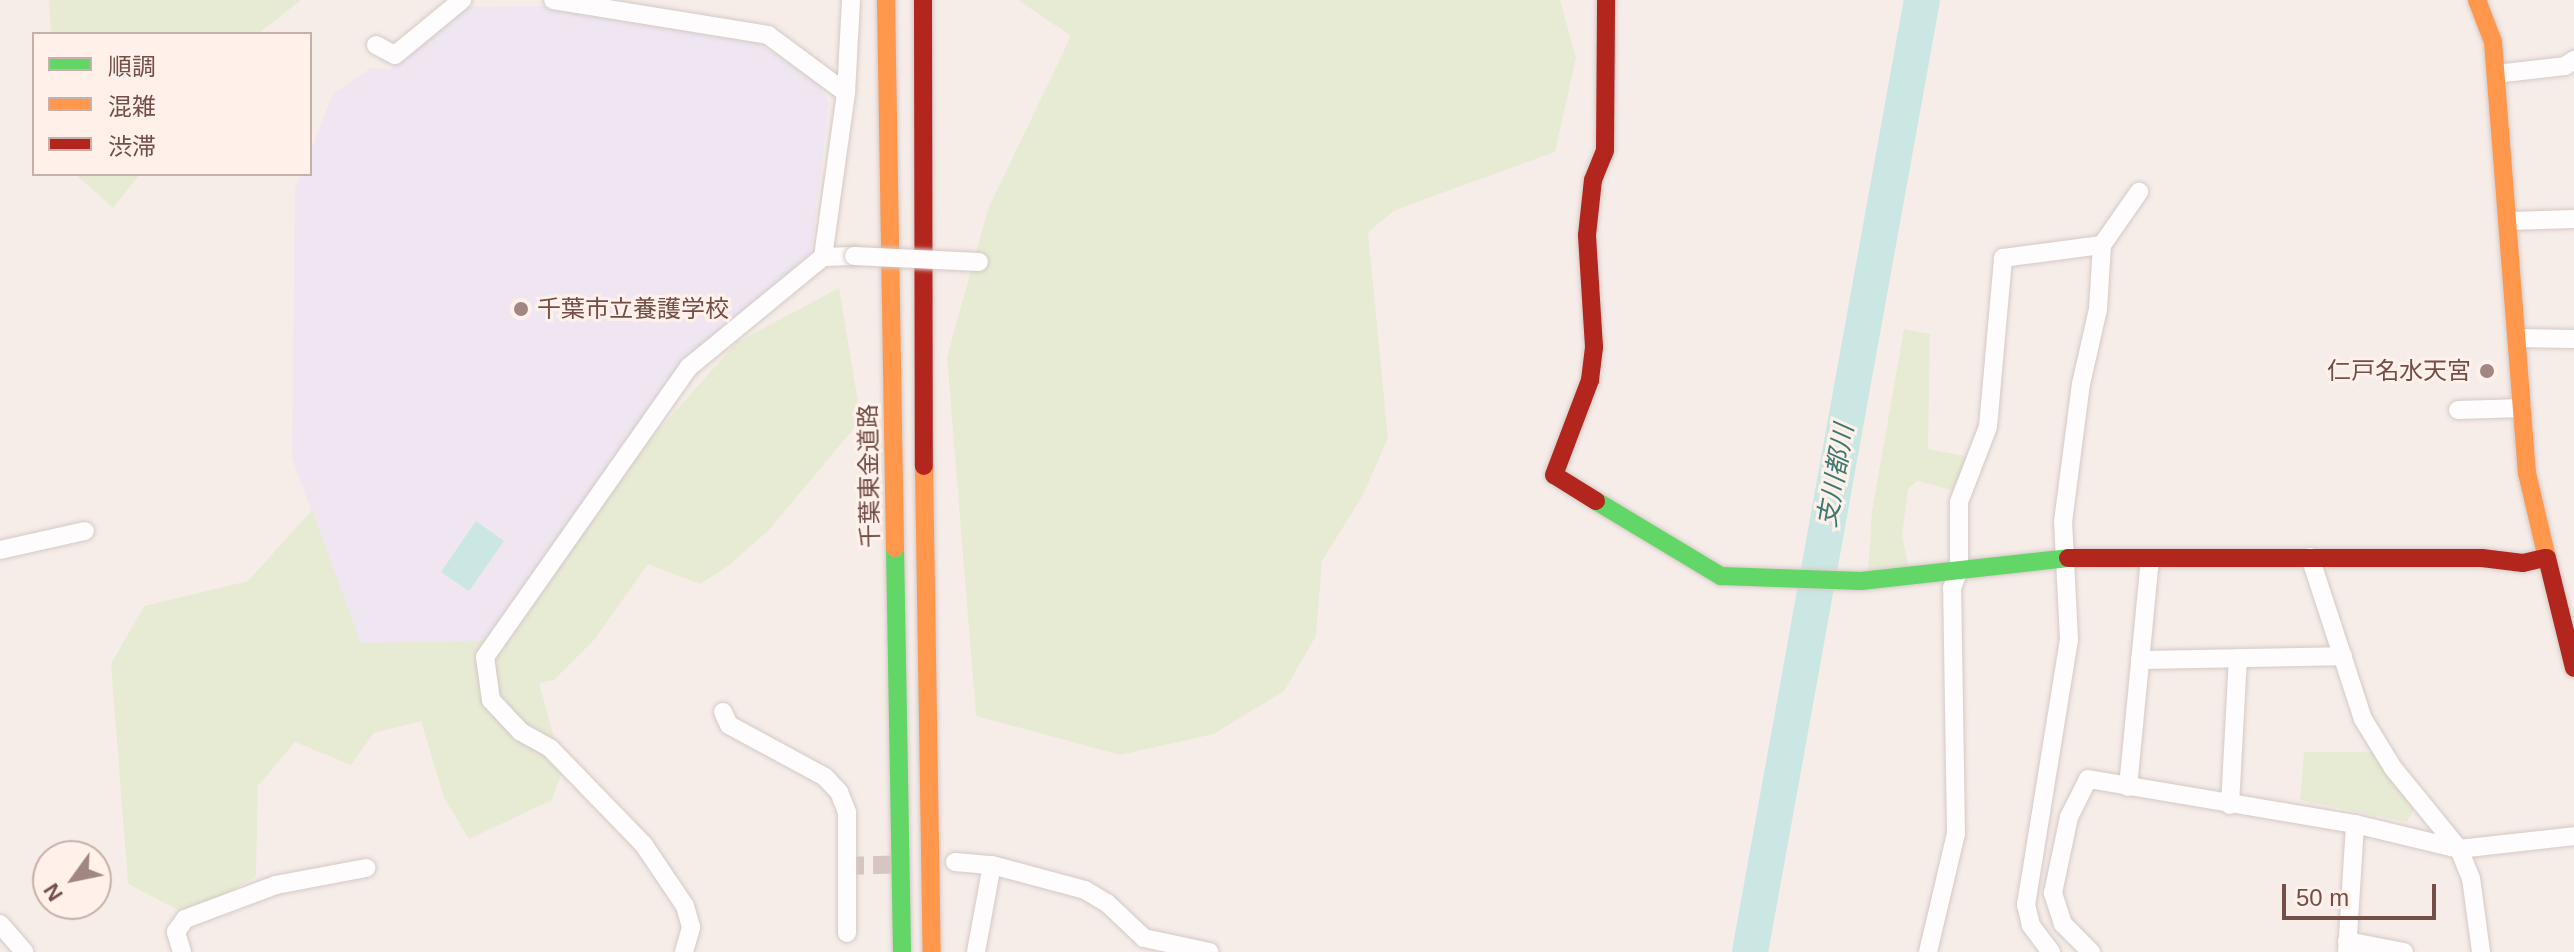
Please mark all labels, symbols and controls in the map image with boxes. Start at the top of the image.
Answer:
legend [32,32,312,176]
text: 順調 [108,53,156,80]
text: 混雑 [108,93,156,120]
text: 渋滞 [108,133,156,160]
place label: 千葉市立養護学校 [537,295,729,323]
marker: 千葉市立養護学校 [512,300,530,318]
place label: 仁戸名水天宮 [2327,357,2471,385]
marker: 仁戸名水天宮 [2478,362,2496,380]
street label: 千葉東金道路 [853,404,885,548]
water label: 支川都川 [1812,422,1860,530]
north arrow [32,840,112,920]
scale bar [2286,868,2440,918]
text: N [38,879,68,906]
text: 50 m [2296,884,2349,911]

